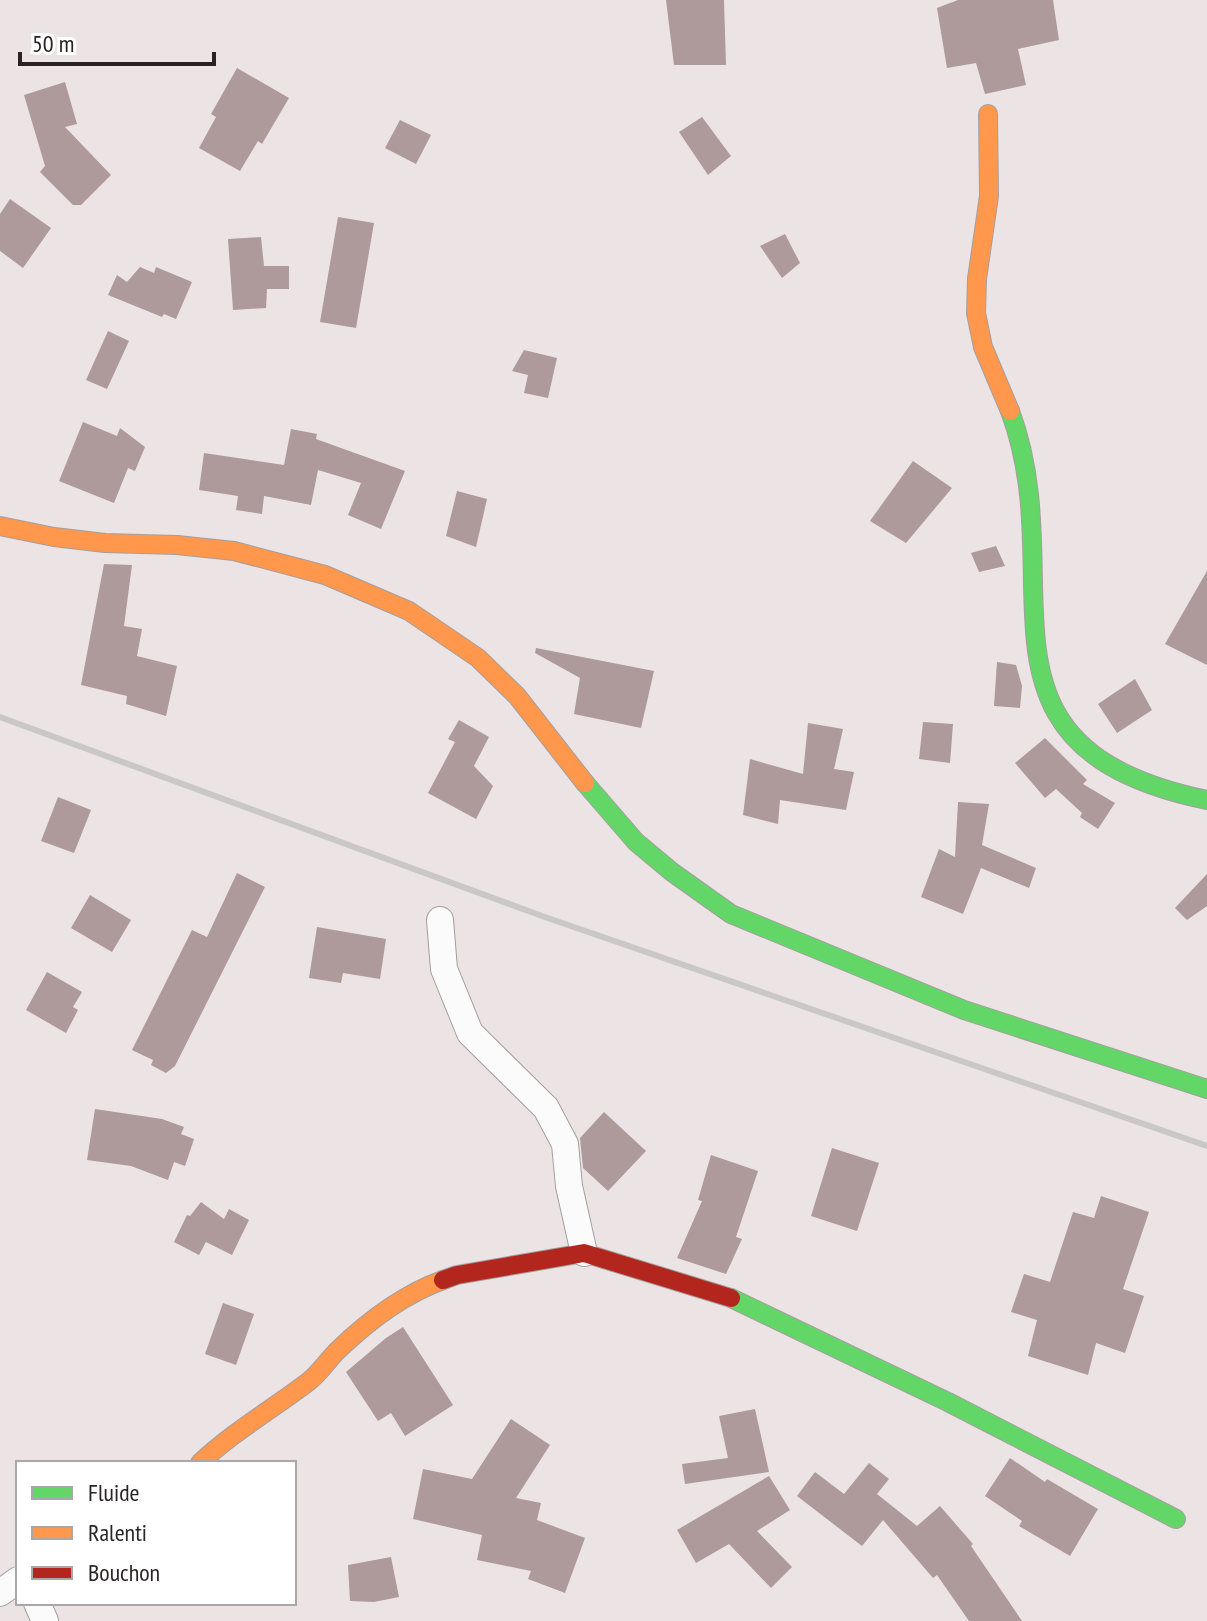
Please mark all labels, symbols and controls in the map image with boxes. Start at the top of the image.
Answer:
scale bar [20,16,214,66]
text: 50 m [32,28,74,59]
legend [16,1461,296,1605]
text: Fluide [88,1477,139,1508]
text: Ralenti [88,1517,147,1548]
text: Bouchon [88,1557,160,1588]

